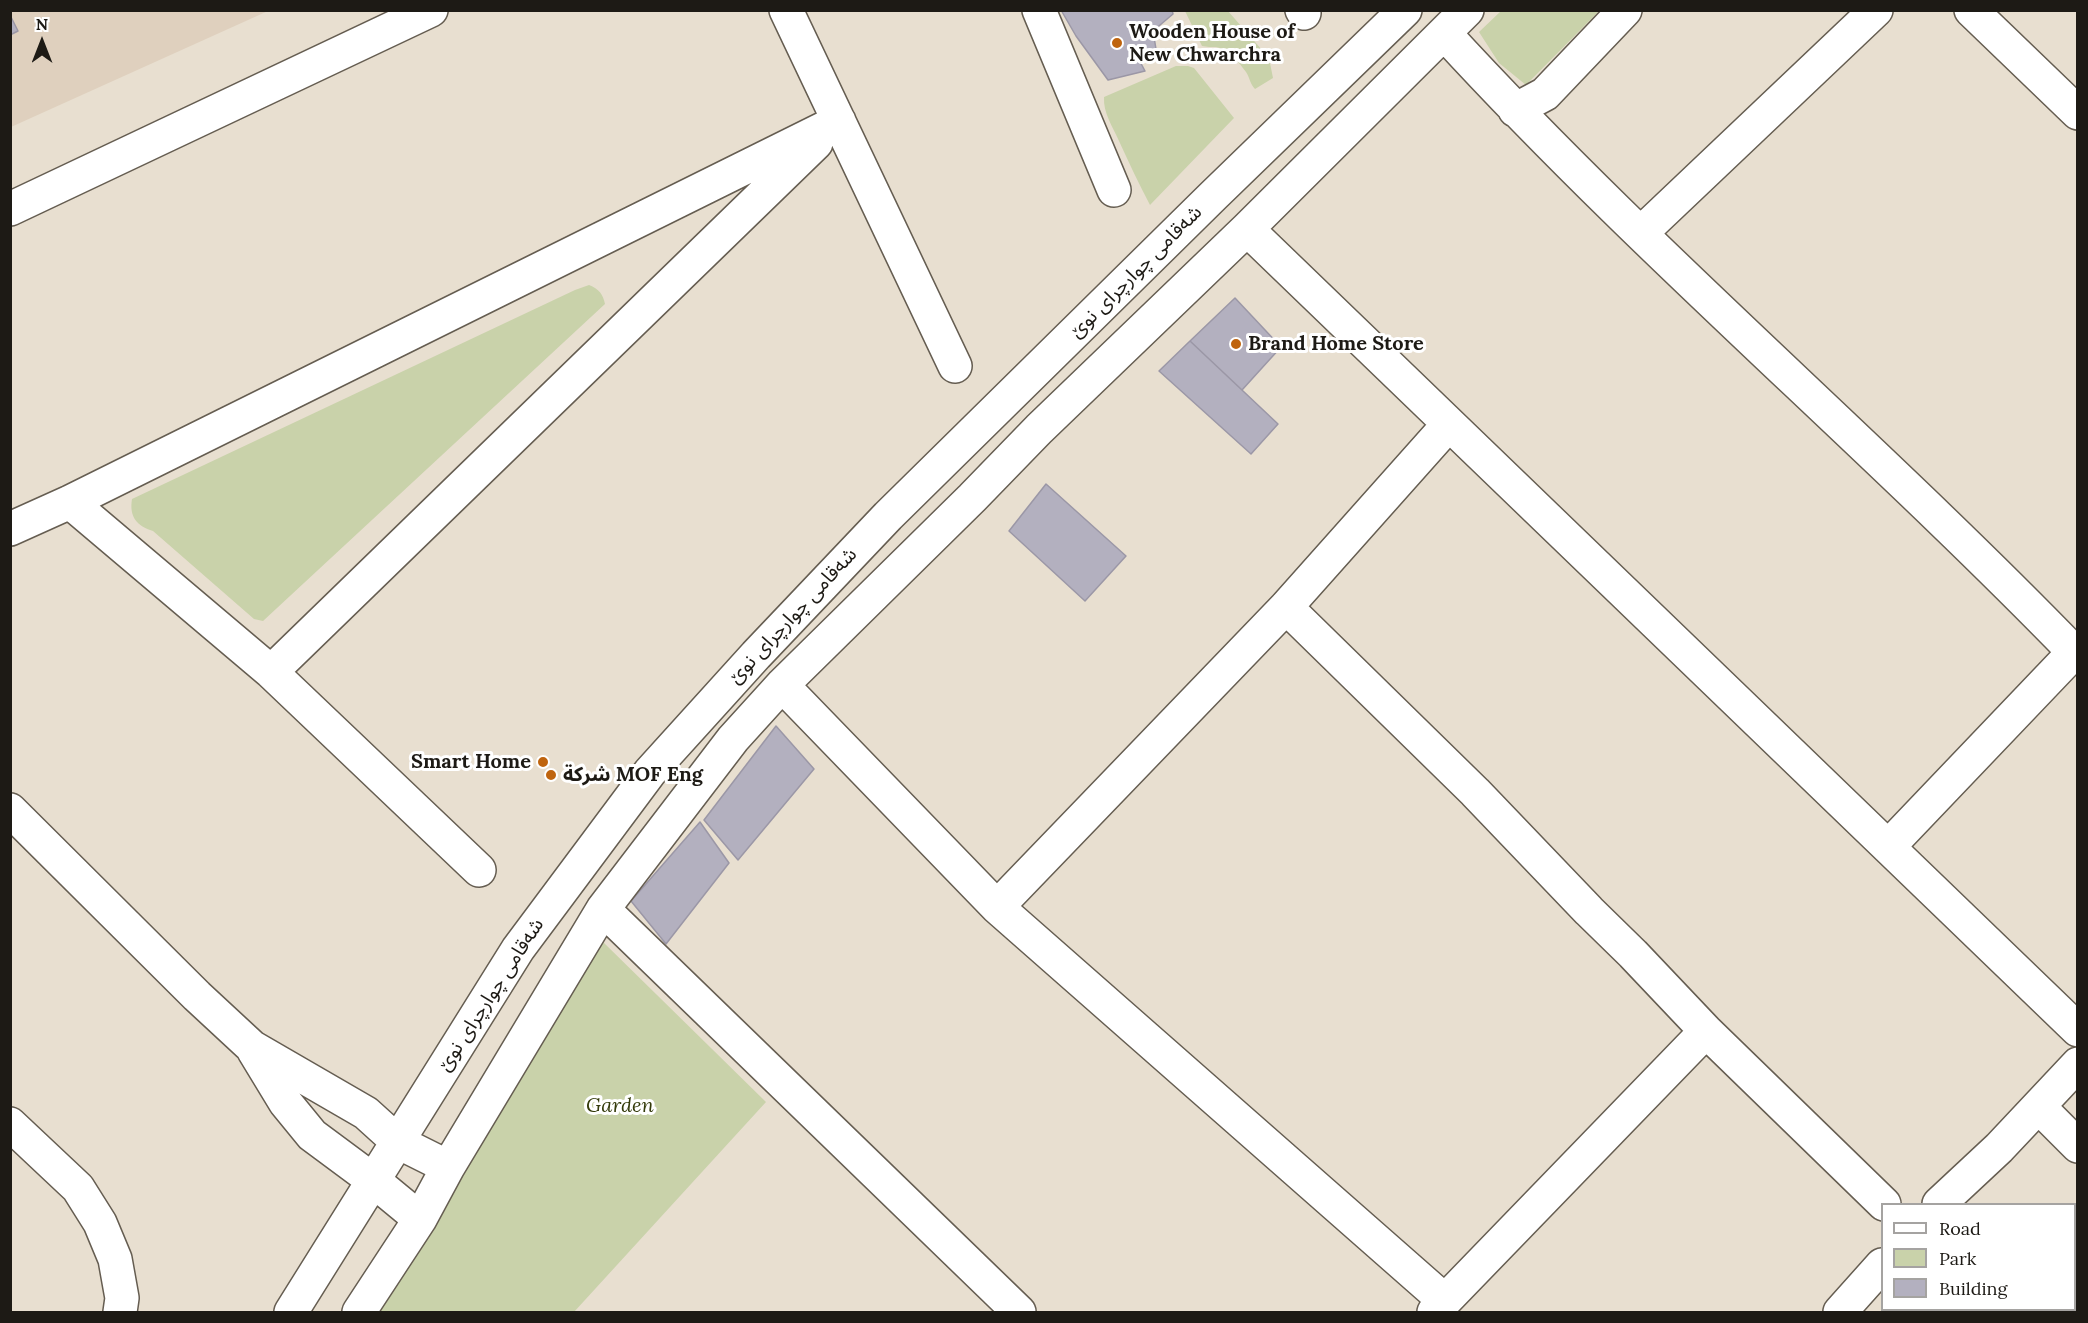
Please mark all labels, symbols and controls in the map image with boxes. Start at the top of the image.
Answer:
north arrow [12,12,72,72]
text: N [36,14,48,34]
place label: Wooden House of New Chwarchra [1129,20,1295,67]
marker: Wooden House of New Chwarchra [1110,36,1124,50]
street label: شەقامی چوارچرای نوێ [1065,201,1207,343]
place label: Brand Home Store [1248,332,1424,356]
marker: Brand Home Store [1229,337,1243,351]
street label: شەقامی چوارچرای نوێ [724,543,862,689]
place label: Smart Home [411,750,531,774]
marker: Smart Home [536,755,550,769]
place label: شركة MOF Eng [563,763,703,787]
marker: شركة MOF Eng [544,768,558,782]
street label: شەقامی چوارچرای نوێ [433,914,549,1076]
park label: Garden [586,1094,654,1118]
legend [1881,1203,2076,1311]
text: Road [1939,1217,1981,1240]
text: Park [1939,1247,1976,1270]
text: Building [1939,1277,2007,1300]

